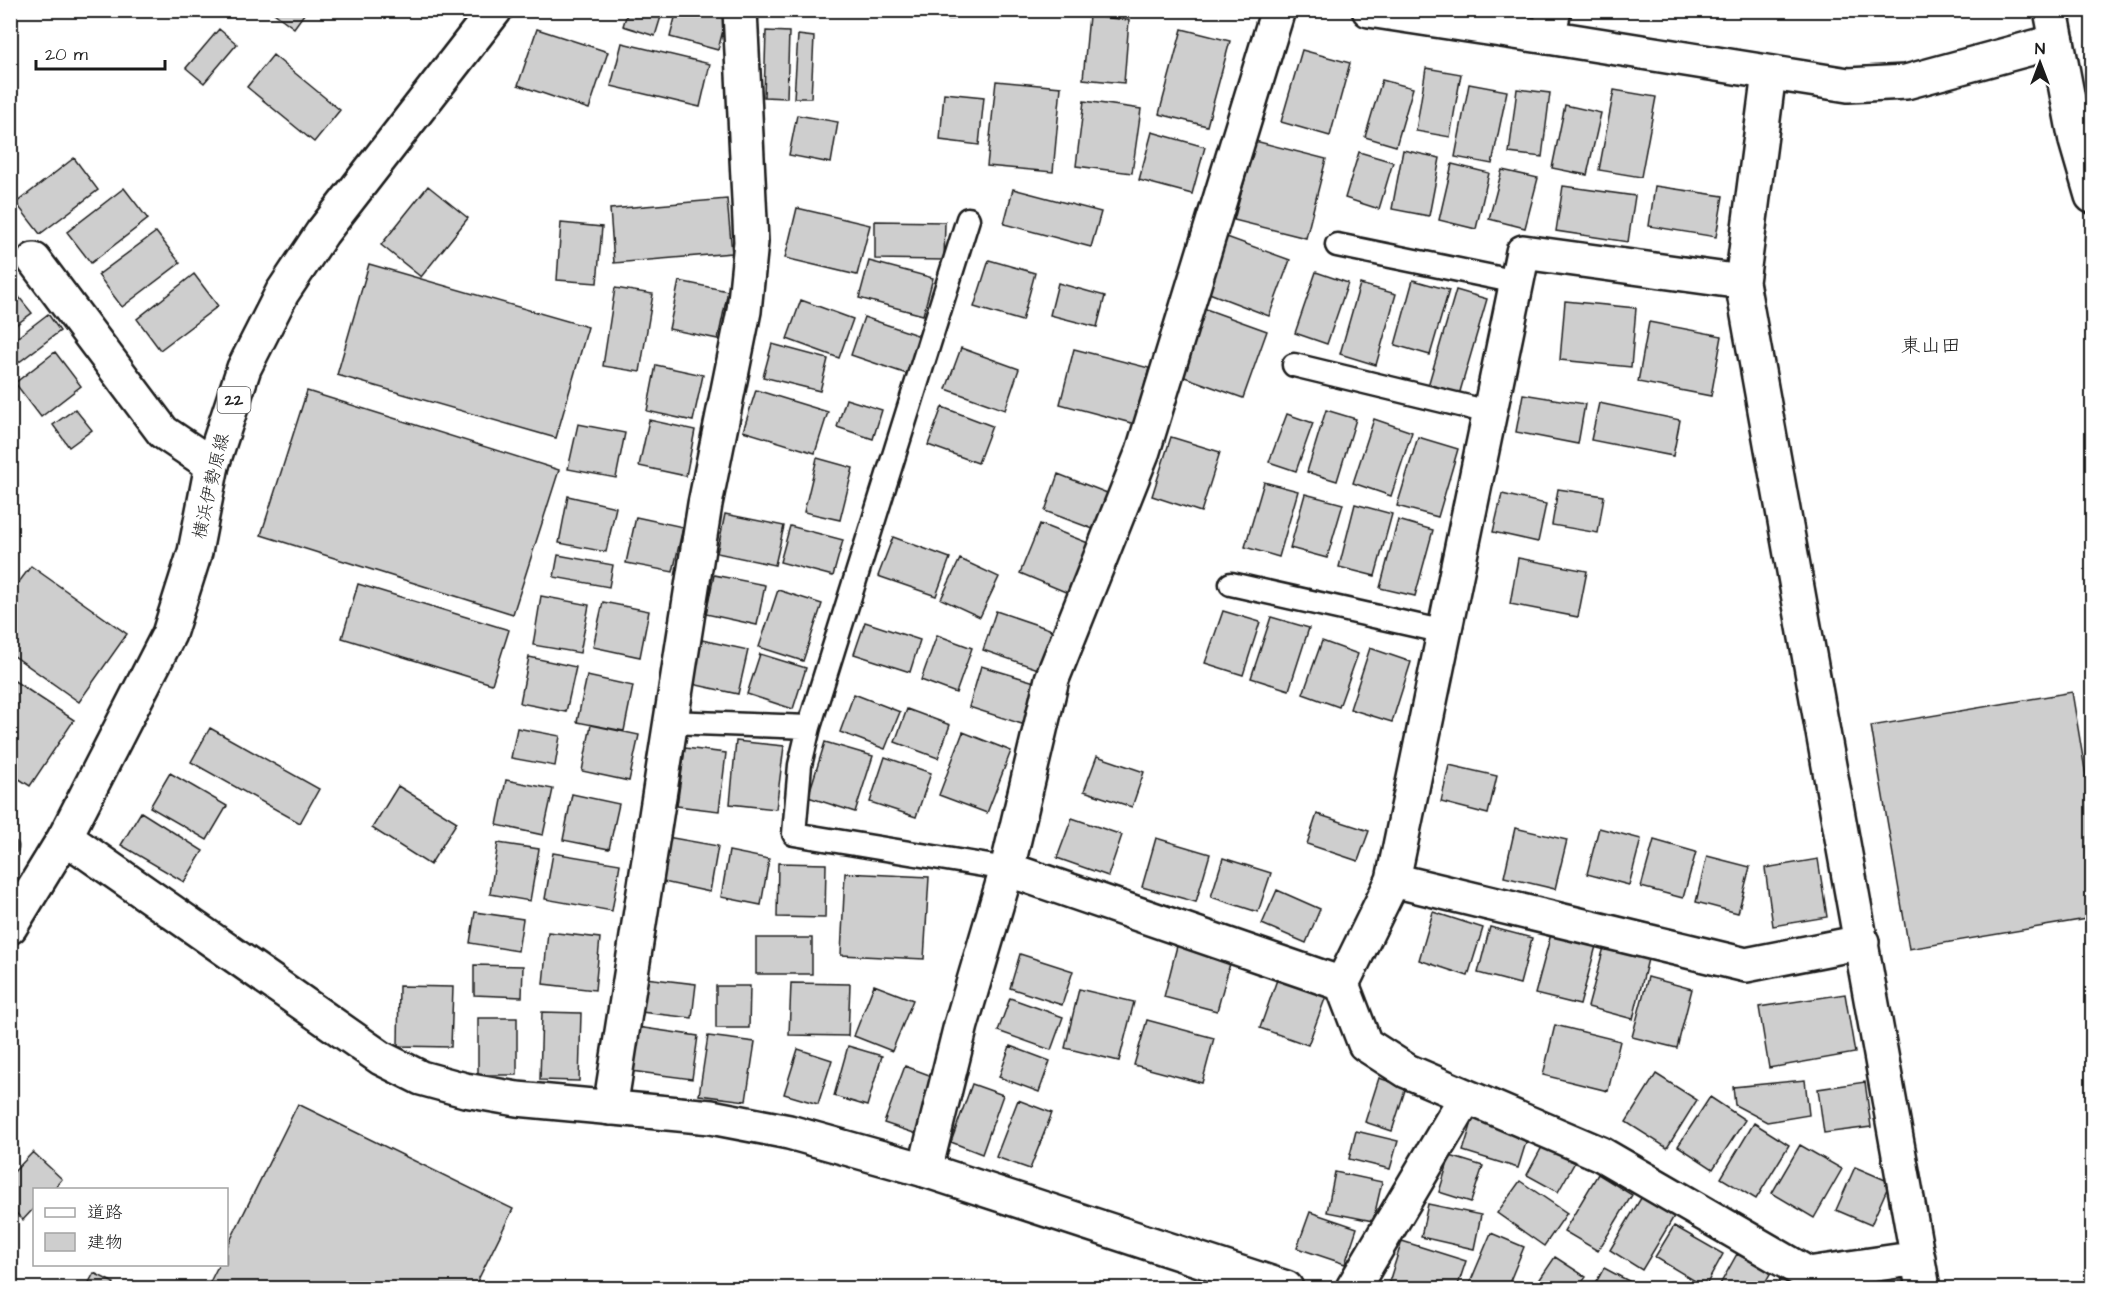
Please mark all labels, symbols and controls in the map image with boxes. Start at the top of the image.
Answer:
scale bar [36,33,165,71]
north arrow [2010,33,2070,93]
text: N [2035,38,2045,60]
text: 20 m [45,42,88,67]
district label: 東山田 [1901,332,1961,360]
road number: 22 [218,387,250,413]
street label: 横浜伊勢原線 [187,431,235,541]
legend [33,1188,228,1266]
text: 道路 [87,1200,123,1225]
text: 建物 [87,1230,123,1255]

